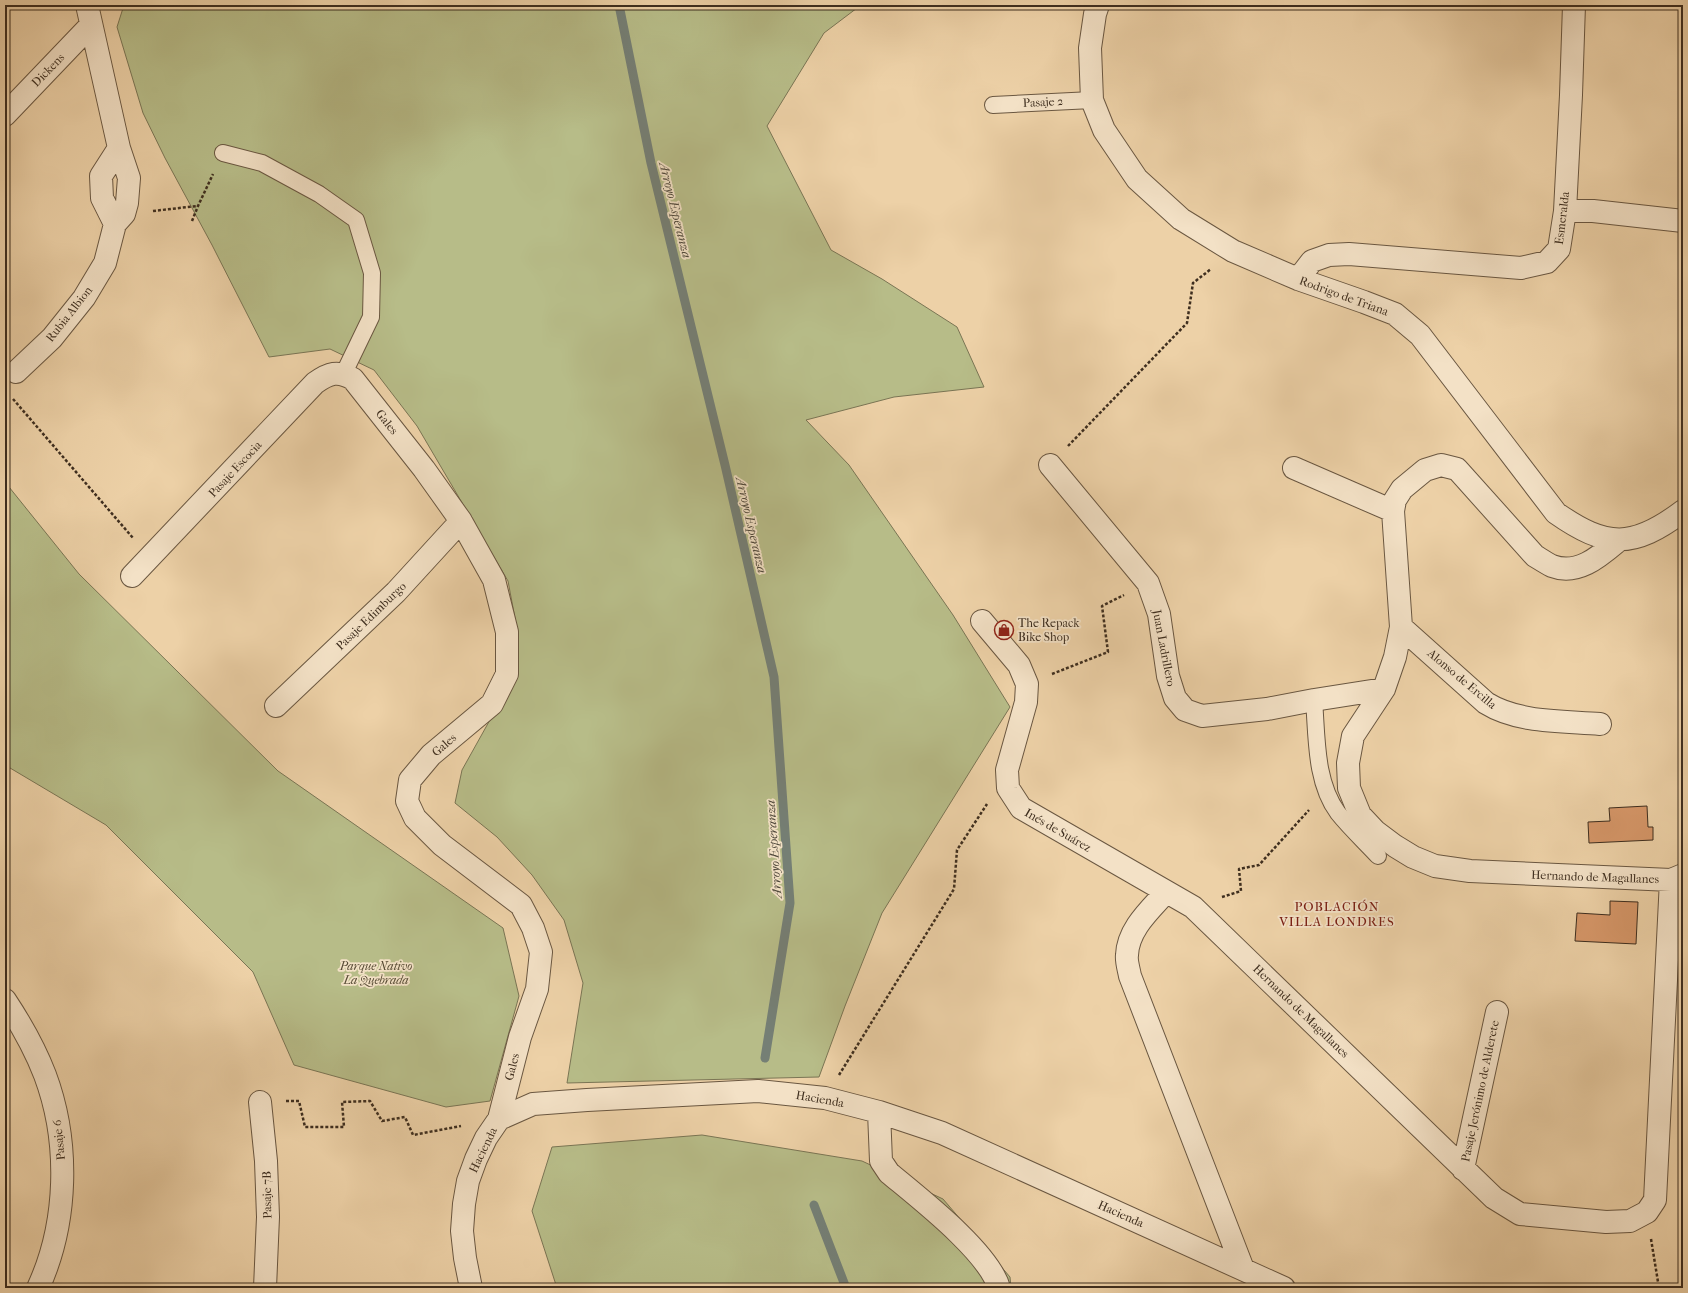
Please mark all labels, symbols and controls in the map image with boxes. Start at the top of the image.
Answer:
street label: Dickens [29,50,68,90]
street label: Pasaje 2 [1022,94,1064,110]
water label: Arroyo Esperanza [656,159,695,260]
street label: Esmeralda [1552,190,1572,245]
street label: Rodrigo de Triana [1298,273,1391,319]
street label: Rubia Albion [43,283,95,345]
street label: Gales [373,407,401,438]
street label: Pasaje Escocia [205,438,265,500]
water label: Arroyo Esperanza [733,474,770,575]
street label: Pasaje Edimburgo [333,579,409,653]
street label: Juan Ladrillero [1150,607,1178,688]
place label: The Repack Bike Shop [1018,616,1080,644]
shop icon: The Repack Bike Shop [993,619,1015,641]
street label: Alonso de Ercilla [1424,646,1500,712]
street label: Gales [429,730,459,759]
water label: Arroyo Esperanza [763,799,785,900]
street label: Inés de Suárez [1022,805,1094,855]
street label: Hernando de Magallanes [1531,868,1660,886]
district label: POBLACIÓN VILLA LONDRES [1278,899,1395,929]
park label: Parque Nativo La Quebrada [339,959,412,988]
street label: Hernando de Magallanes [1250,962,1352,1061]
street label: Pasaje Jerónimo de Alderete [1458,1019,1502,1163]
street label: Gales [502,1051,522,1082]
street label: Hacienda [795,1088,846,1110]
street label: Pasaje 6 [50,1119,68,1161]
street label: Hacienda [466,1125,500,1175]
street label: Pasaje 7B [260,1171,274,1219]
street label: Hacienda [1096,1198,1147,1230]

